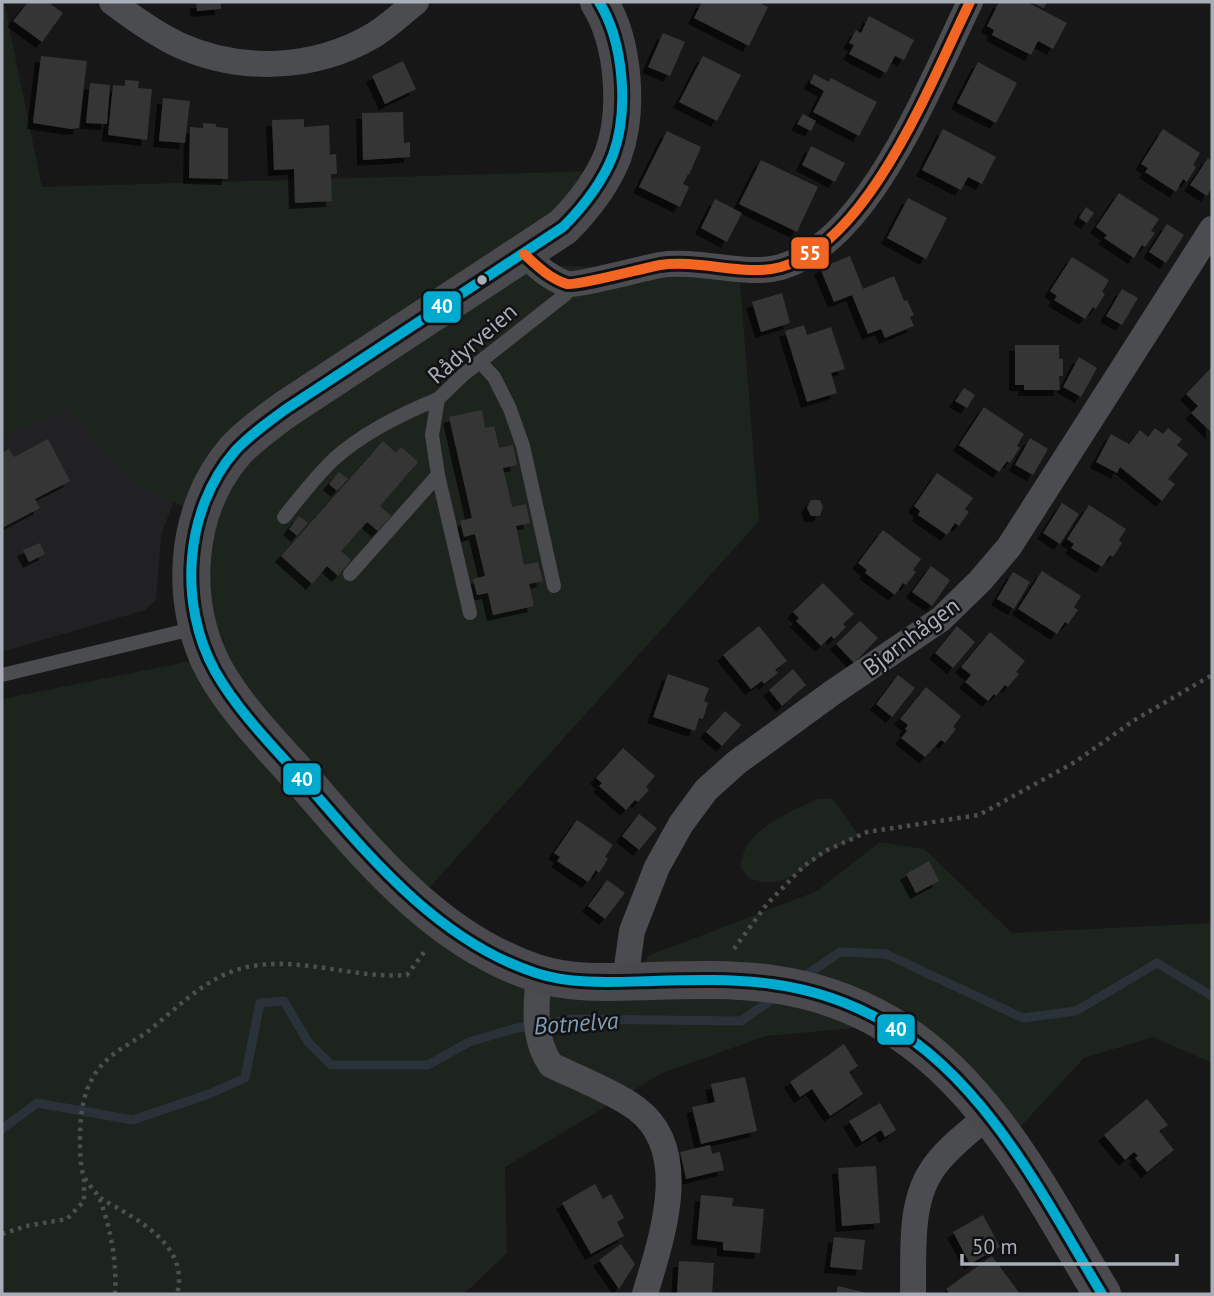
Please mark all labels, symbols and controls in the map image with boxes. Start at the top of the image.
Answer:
line badge: 55 [790,236,830,270]
text: 55 [799,241,821,265]
unlabelled marker [475,273,489,287]
line badge: 40 [422,290,462,324]
text: 40 [431,294,453,318]
street label: Rådyrveien [421,296,523,390]
street label: Bjørnhågen [857,590,965,682]
line badge: 40 [282,762,322,796]
text: 40 [291,767,313,791]
water label: Botnelva [533,1005,620,1041]
line badge: 40 [876,1013,916,1046]
text: 40 [885,1017,907,1041]
scale bar [962,1222,1177,1266]
text: 50 m [972,1233,1018,1260]

